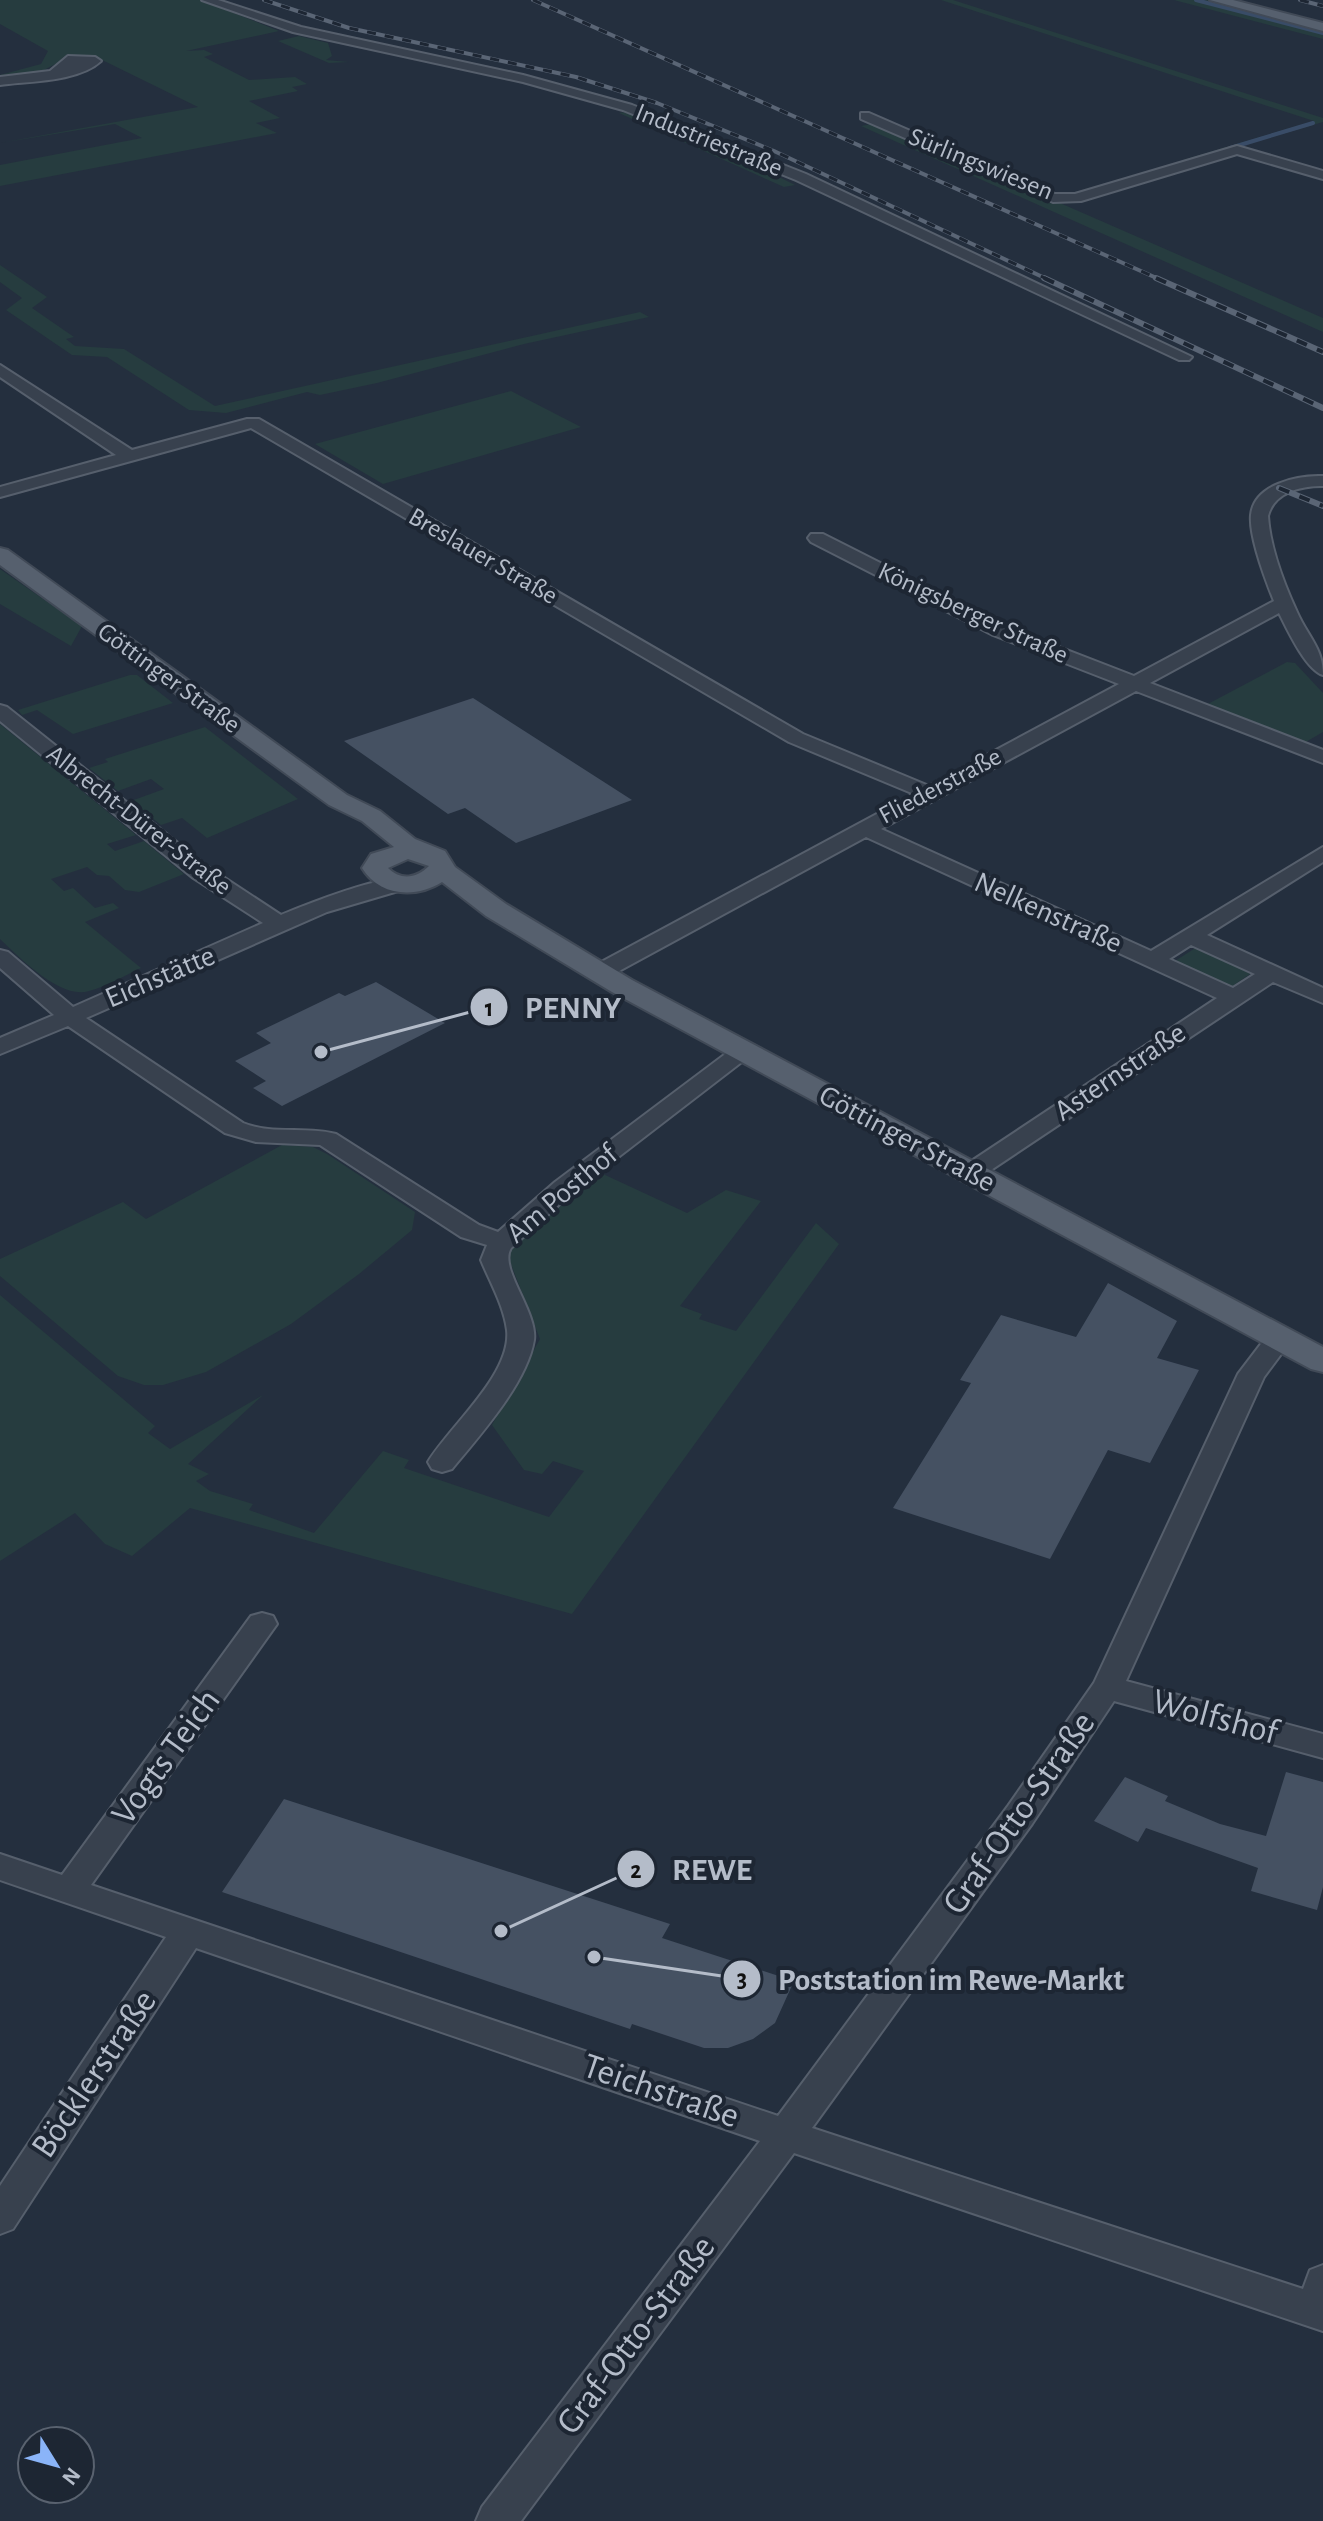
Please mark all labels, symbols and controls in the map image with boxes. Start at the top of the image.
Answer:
street label: Industriestraße [632,99,786,181]
street label: Sürlingswiesen [905,123,1057,205]
street label: Breslauer Straße [404,503,562,609]
street label: Königsberger Straße [874,558,1072,668]
street label: Göttinger Straße [93,618,245,738]
street label: Albrecht-Dürer-Straße [42,740,236,900]
street label: Fliederstraße [875,743,1005,829]
street label: Nelkenstraße [970,867,1126,959]
street label: Eichstätte [101,941,219,1013]
callout: PENNY [469,979,637,1035]
text: PENNY [525,992,621,1024]
text: 1 [485,997,493,1021]
street label: Asternstraße [1049,1017,1191,1127]
street label: Göttinger Straße [814,1080,1000,1198]
street label: Am Posthof [501,1138,625,1249]
street label: Vogts Teich [105,1683,227,1831]
street label: Wolfshof [1149,1683,1283,1751]
street label: Graf-Otto-Straße [936,1705,1102,1921]
callout: REWE [616,1841,768,1897]
text: REWE [672,1854,752,1886]
text: 2 [630,1859,642,1883]
callout: Poststation im Rewe-Markt [722,1951,1140,2007]
text: Poststation im Rewe-Markt [778,1964,1124,1996]
text: 3 [737,1968,747,1992]
street label: Böcklerstraße [25,1984,163,2164]
street label: Teichstraße [578,2048,744,2134]
street label: Graf-Otto-Straße [550,2229,722,2441]
north arrow [16,2425,96,2505]
text: N [58,2464,85,2489]

